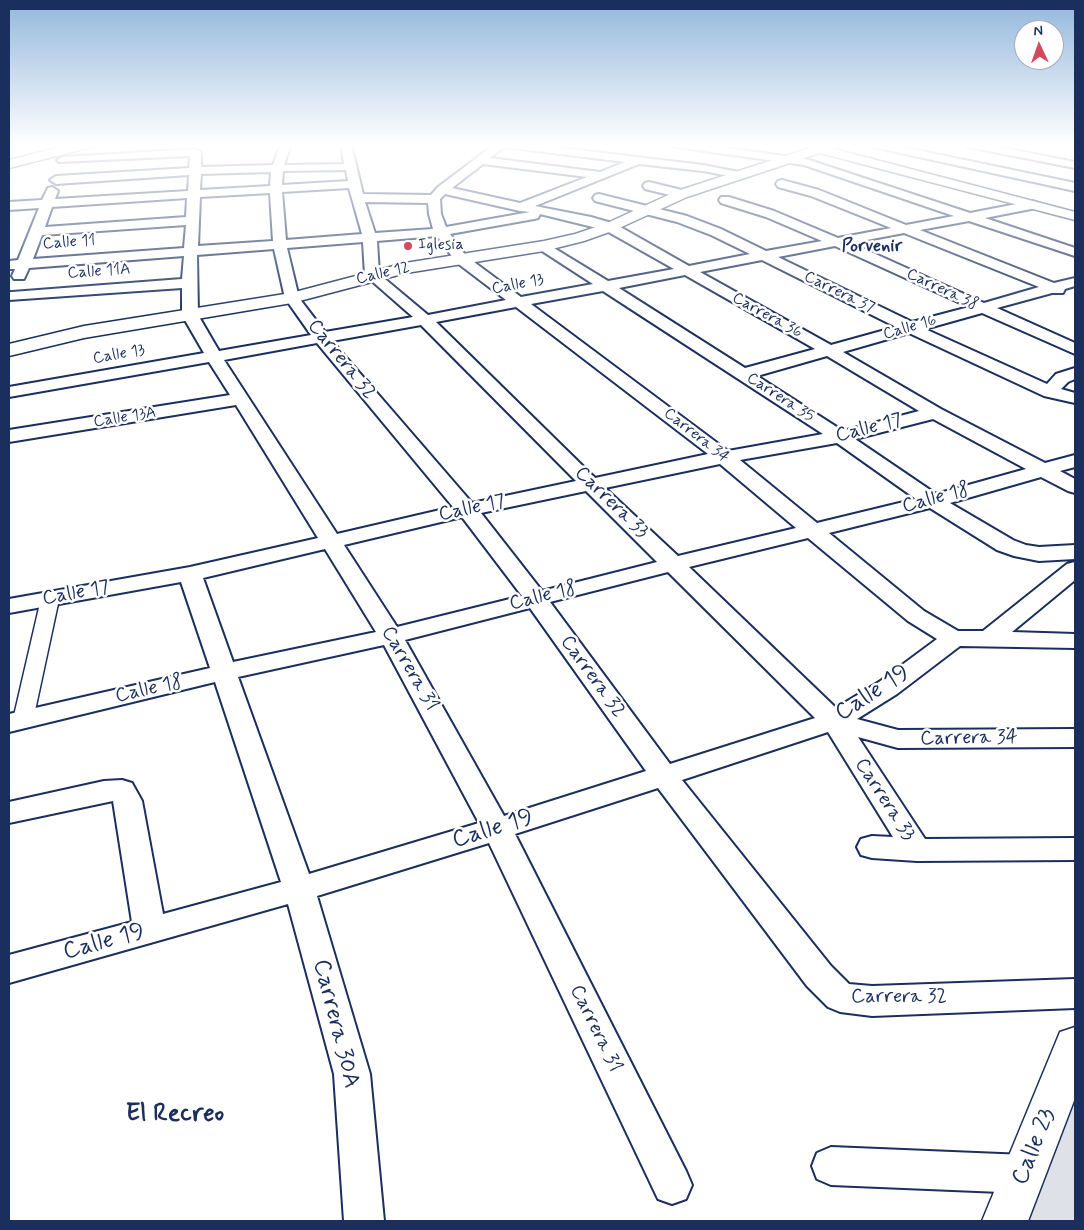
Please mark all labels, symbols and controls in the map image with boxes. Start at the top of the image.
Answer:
north arrow [1014,20,1064,70]
text: N [1033,22,1043,40]
street label: Calle 11 [42,232,96,254]
place label: Iglesia [418,236,464,256]
district label: Porvenir [842,236,902,258]
marker: Iglesia [402,240,414,252]
street label: Calle 12 [354,259,412,289]
street label: Calle 11A [67,260,131,284]
street label: Carrera 38 [903,265,981,315]
street label: Carrera 37 [800,268,878,318]
street label: Calle 13 [490,271,546,299]
street label: Carrera 36 [729,289,805,343]
street label: Calle 16 [881,311,939,345]
street label: Carrera 32 [301,315,381,405]
street label: Calle 13 [91,341,147,369]
street label: Carrera 35 [743,369,817,427]
street label: Calle 13A [92,404,158,432]
street label: Carrera 34 [659,404,733,468]
street label: Calle 17 [833,409,905,449]
street label: Carrera 33 [569,462,653,544]
street label: Calle 18 [900,479,972,519]
street label: Calle 17 [437,490,507,528]
street label: Calle 17 [41,576,111,612]
street label: Calle 18 [507,577,579,617]
street label: Carrera 31 [375,622,443,716]
street label: Carrera 32 [554,631,630,723]
street label: Calle 19 [830,659,916,729]
street label: Calle 18 [113,671,185,709]
street label: Carrera 34 [920,726,1018,752]
street label: Carrera 33 [848,754,920,846]
street label: Calle 19 [449,804,537,856]
street label: Calle 19 [60,918,148,968]
street label: Carrera 30A [305,957,365,1091]
street label: Carrera 31 [564,981,626,1077]
street label: Carrera 32 [851,986,947,1010]
district label: El Recreo [126,1100,224,1130]
street label: Calle 23 [1007,1105,1063,1189]

